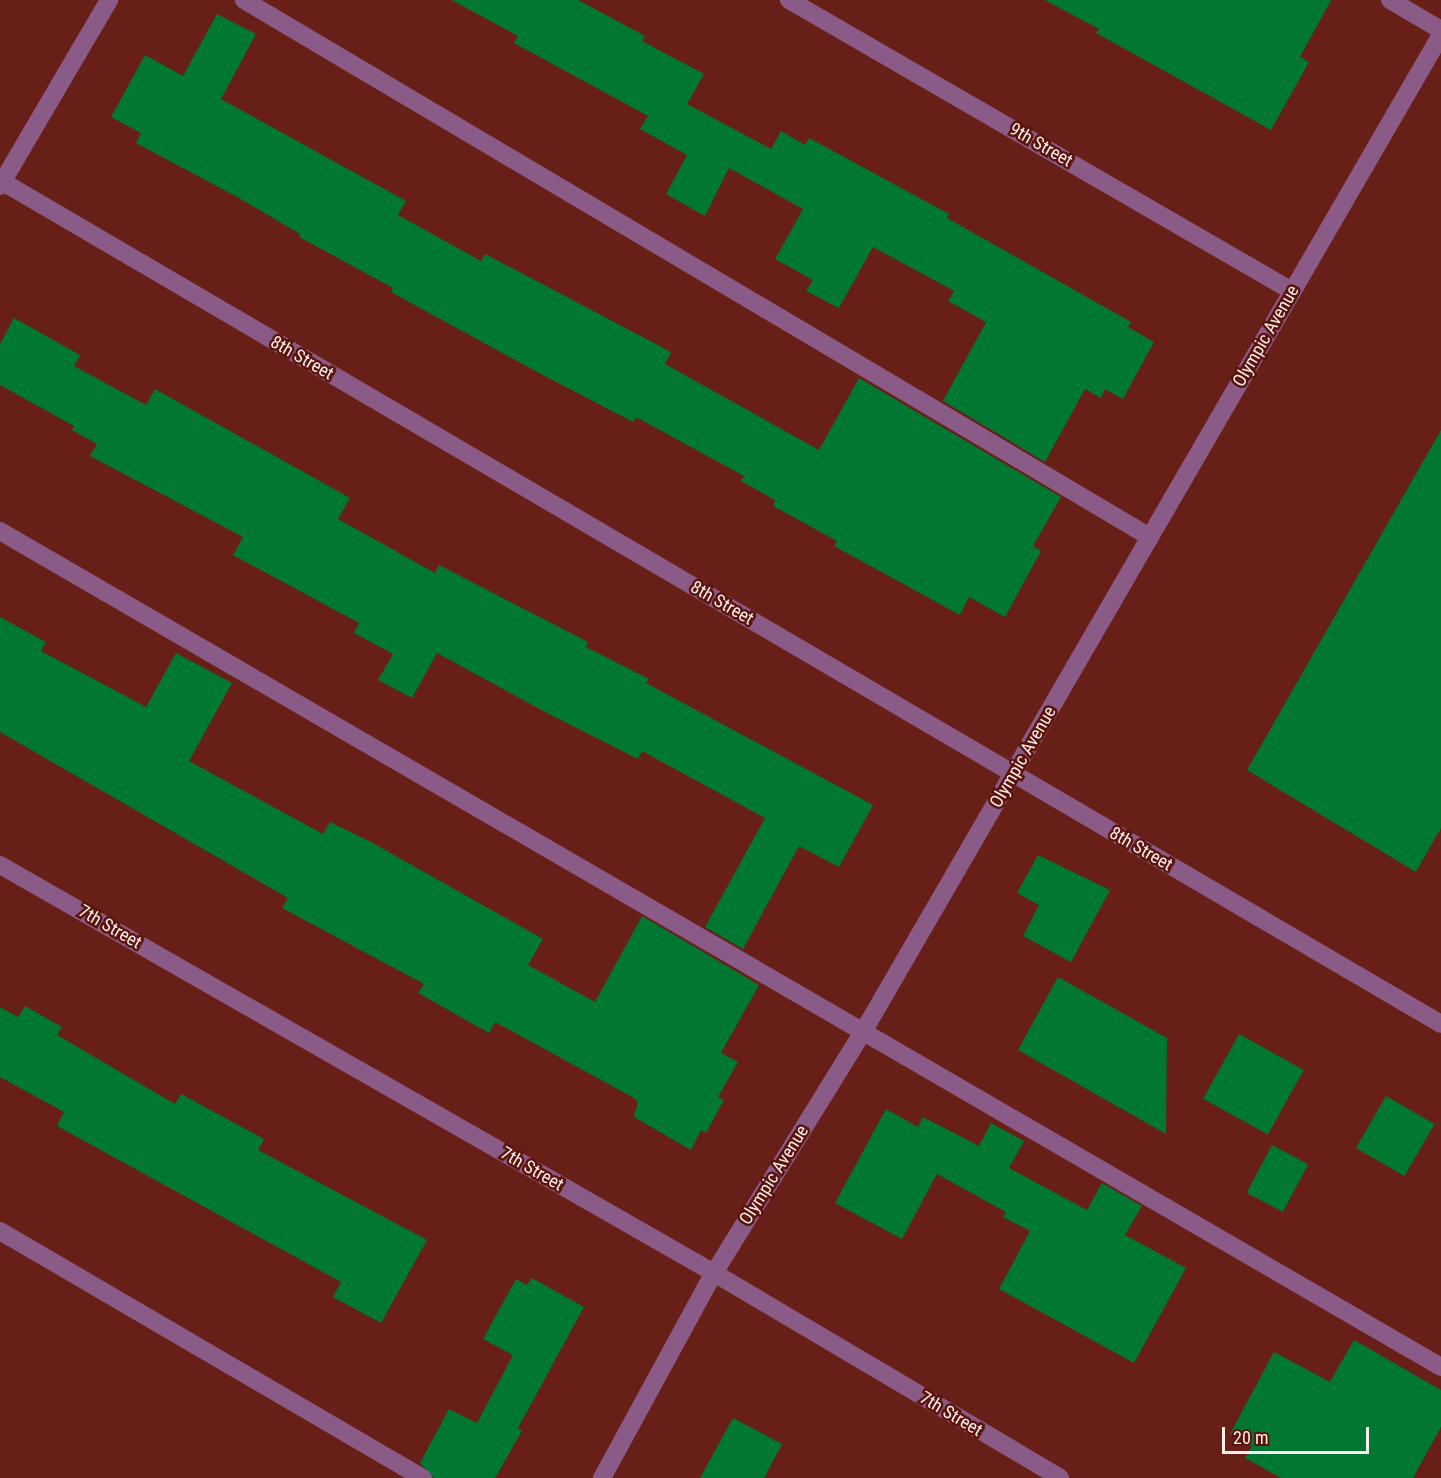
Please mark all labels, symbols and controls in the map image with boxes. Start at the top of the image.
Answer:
street label: 9th Street [1006,118,1076,172]
street label: Olympic Avenue [1228,282,1304,390]
street label: 8th Street [267,331,337,385]
street label: 8th Street [687,576,757,630]
street label: Olympic Avenue [985,703,1061,811]
street label: 8th Street [1106,822,1176,876]
street label: 7th Street [75,900,145,954]
street label: Olympic Avenue [735,1121,813,1229]
street label: 7th Street [497,1142,567,1196]
street label: 7th Street [916,1387,986,1441]
scale bar [1225,1415,1372,1453]
text: 20 m [1233,1427,1268,1448]

